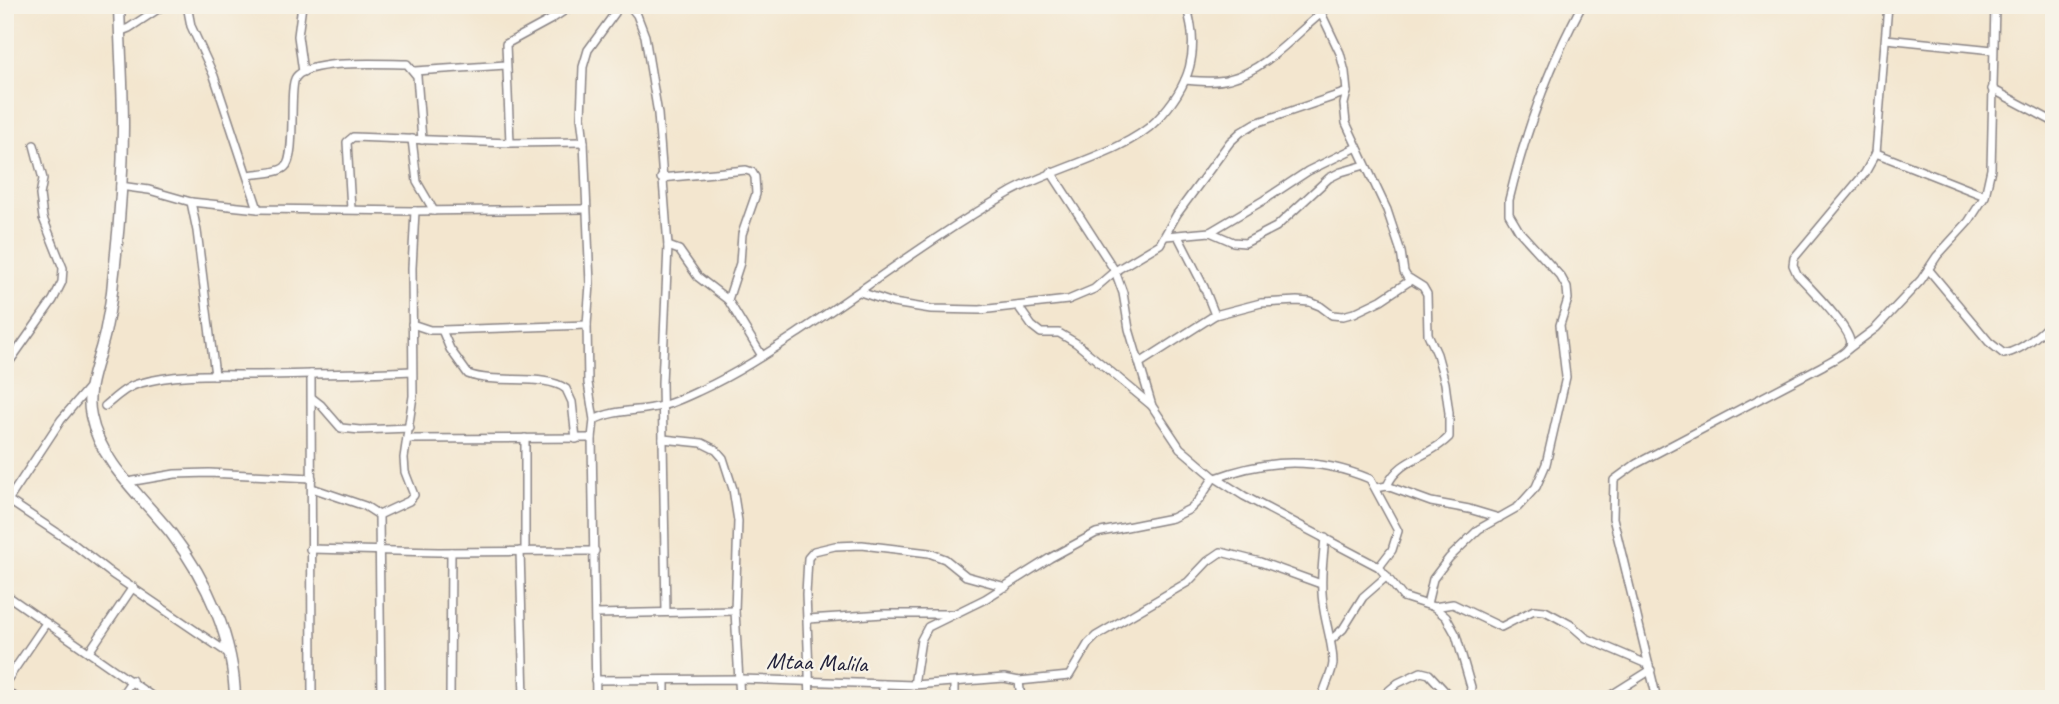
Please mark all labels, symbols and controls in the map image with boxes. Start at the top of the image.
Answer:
street label: Mtaa Malila [766,645,869,679]

